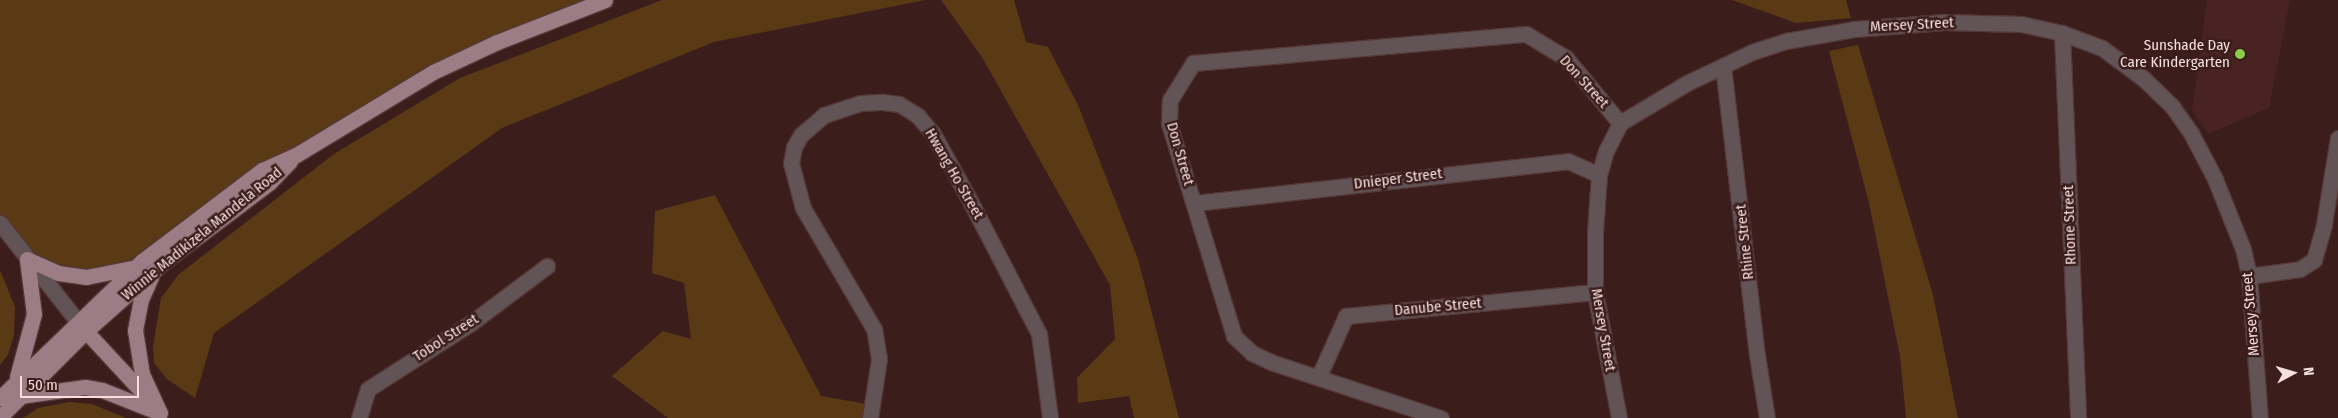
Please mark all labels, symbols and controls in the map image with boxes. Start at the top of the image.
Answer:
street label: Mersey Street [1870,14,1954,36]
place label: Sunshade Day Care Kindergarten [2120,36,2230,71]
marker: Sunshade Day Care Kindergarten [2234,48,2246,60]
street label: Don Street [1556,52,1612,112]
street label: Don Street [1162,120,1198,188]
street label: Hwang Ho Street [921,125,987,223]
street label: Winnie Madikizela Mandela Road [118,164,286,304]
street label: Dnieper Street [1353,165,1443,193]
street label: Rhone Street [2060,185,2080,265]
street label: Rhine Street [1732,203,1758,281]
street label: Mersey Street [2238,271,2264,357]
street label: Mersey Street [1587,287,1619,373]
street label: Danube Street [1394,294,1482,320]
street label: Tobol Street [410,310,482,366]
north arrow [2268,348,2318,398]
scale bar [22,366,141,398]
text: N [2300,366,2317,376]
text: 50 m [28,376,58,394]

